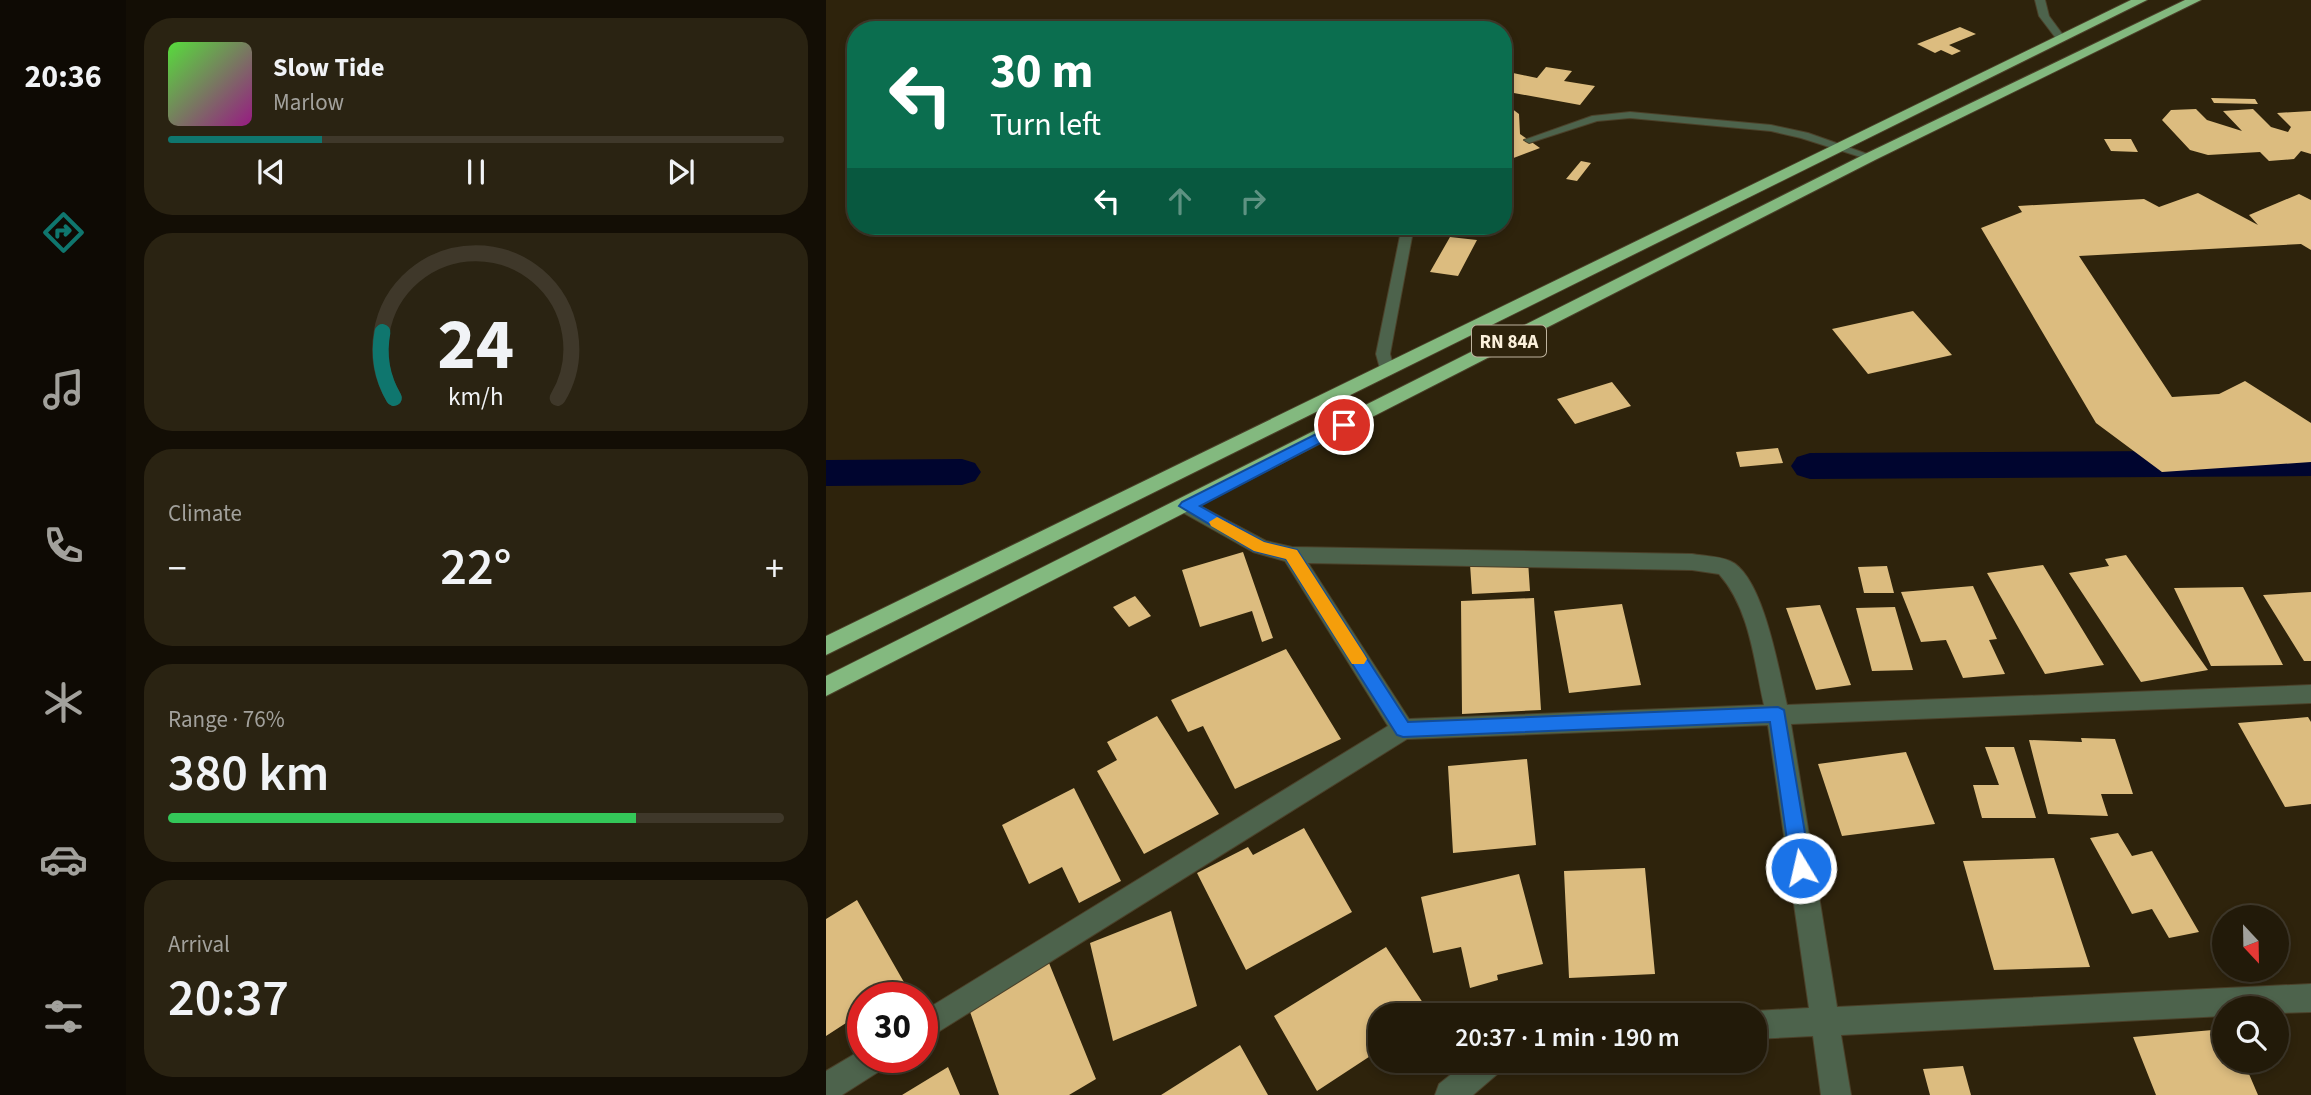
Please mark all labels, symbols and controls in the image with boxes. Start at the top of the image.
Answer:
text: 30 m [990,37,1094,107]
text: Slow Tide [273,49,384,86]
icon: left [875,49,966,140]
text: 20:36 [24,54,102,100]
text: Marlow [273,86,344,119]
text: Turn left [990,102,1101,148]
icon: previous [252,153,290,191]
icon: pause [457,153,495,191]
icon: next [662,153,700,191]
icon: left [1088,182,1126,220]
icon: ahead [1161,182,1199,220]
icon: right [1234,182,1272,220]
icon: directions [39,208,88,257]
text: 24 [438,294,514,398]
road number: RN 84A [1472,326,1546,356]
icon: music [39,365,88,414]
text: km/h [448,379,504,415]
pin [1314,395,1374,455]
icon: arrive [1325,406,1363,444]
text: Climate [168,497,242,530]
icon: phone [39,521,88,570]
text: 22° [440,531,512,605]
text: − [168,542,187,596]
text: + [765,542,784,596]
icon: climate [39,678,88,727]
text: Range · 76% [168,703,285,736]
text: 380 km [168,737,329,811]
position arrow [1764,831,1838,905]
icon: car [39,835,88,884]
north arrow [2212,905,2289,982]
map controls [2212,905,2289,1073]
text: Arrival [168,928,230,961]
text: 20:37 [168,962,289,1036]
speed limit sign: 30 [847,982,938,1073]
icon: filters [39,992,88,1041]
button: search [2212,996,2289,1073]
text: 20:37 · 1 min · 190 m [1455,1019,1680,1056]

